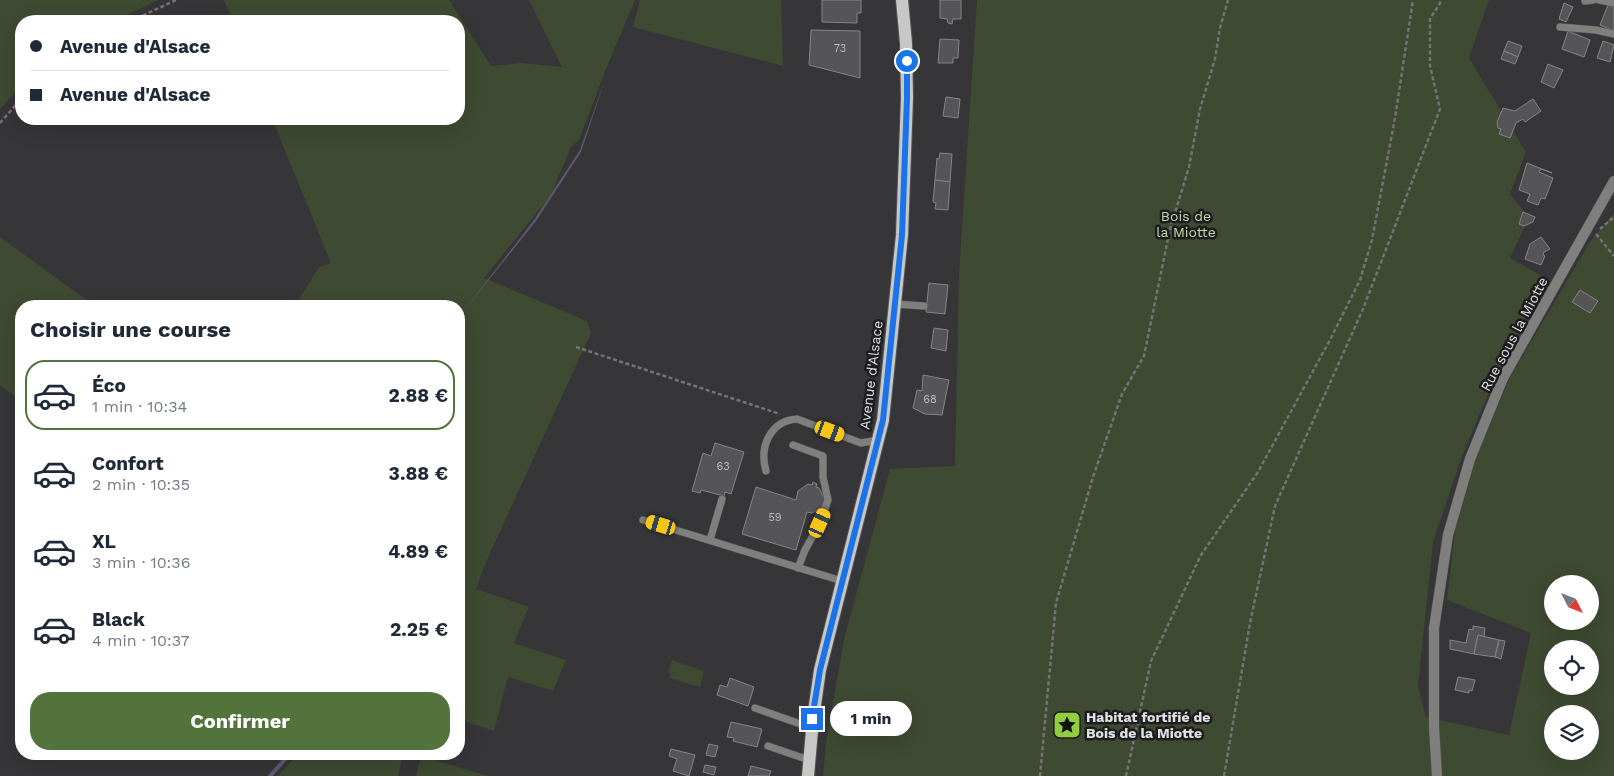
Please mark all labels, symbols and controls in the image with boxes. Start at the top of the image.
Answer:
text: Avenue d'Alsace [60,35,211,58]
house number: 73 [834,42,846,55]
route start [896,50,918,72]
text: Avenue d'Alsace [60,83,211,106]
park label: Bois de la Miotte [1156,208,1216,240]
street label: Rue sous la Miotte [1477,274,1551,394]
text: Choisir une course [30,317,231,342]
street label: Avenue d'Alsace [856,320,886,430]
icon: car [32,373,77,418]
text: Éco [92,374,126,397]
text: 2.88 € [389,384,448,407]
house number: 68 [923,393,937,406]
text: 1 min · 10:34 [92,397,187,416]
car [813,419,846,443]
icon: car [32,451,77,496]
text: Confort [92,452,163,475]
house number: 63 [716,460,730,473]
text: 3.88 € [389,462,448,485]
text: 2 min · 10:35 [92,475,190,494]
car [807,506,832,540]
house number: 59 [768,511,782,524]
car [644,513,677,537]
icon: car [32,529,77,574]
text: XL [92,530,116,553]
text: 4.89 € [388,540,448,563]
text: 3 min · 10:36 [92,553,190,572]
north arrow [1544,575,1599,630]
map controls [1544,575,1599,760]
icon: car [32,607,77,652]
text: Black [92,608,145,631]
text: 2.25 € [390,618,448,641]
text: 4 min · 10:37 [92,631,189,650]
button: locate [1544,640,1599,695]
button: Confirmer [30,692,450,750]
callout: 1 min [830,702,912,736]
button: layers [1544,705,1599,760]
route end [801,708,823,730]
text: 1 min [850,709,892,728]
place label: Habitat fortifié de Bois de la Miotte [1086,709,1210,741]
place icon: Habitat fortifié de Bois de la Miotte [1052,710,1082,740]

